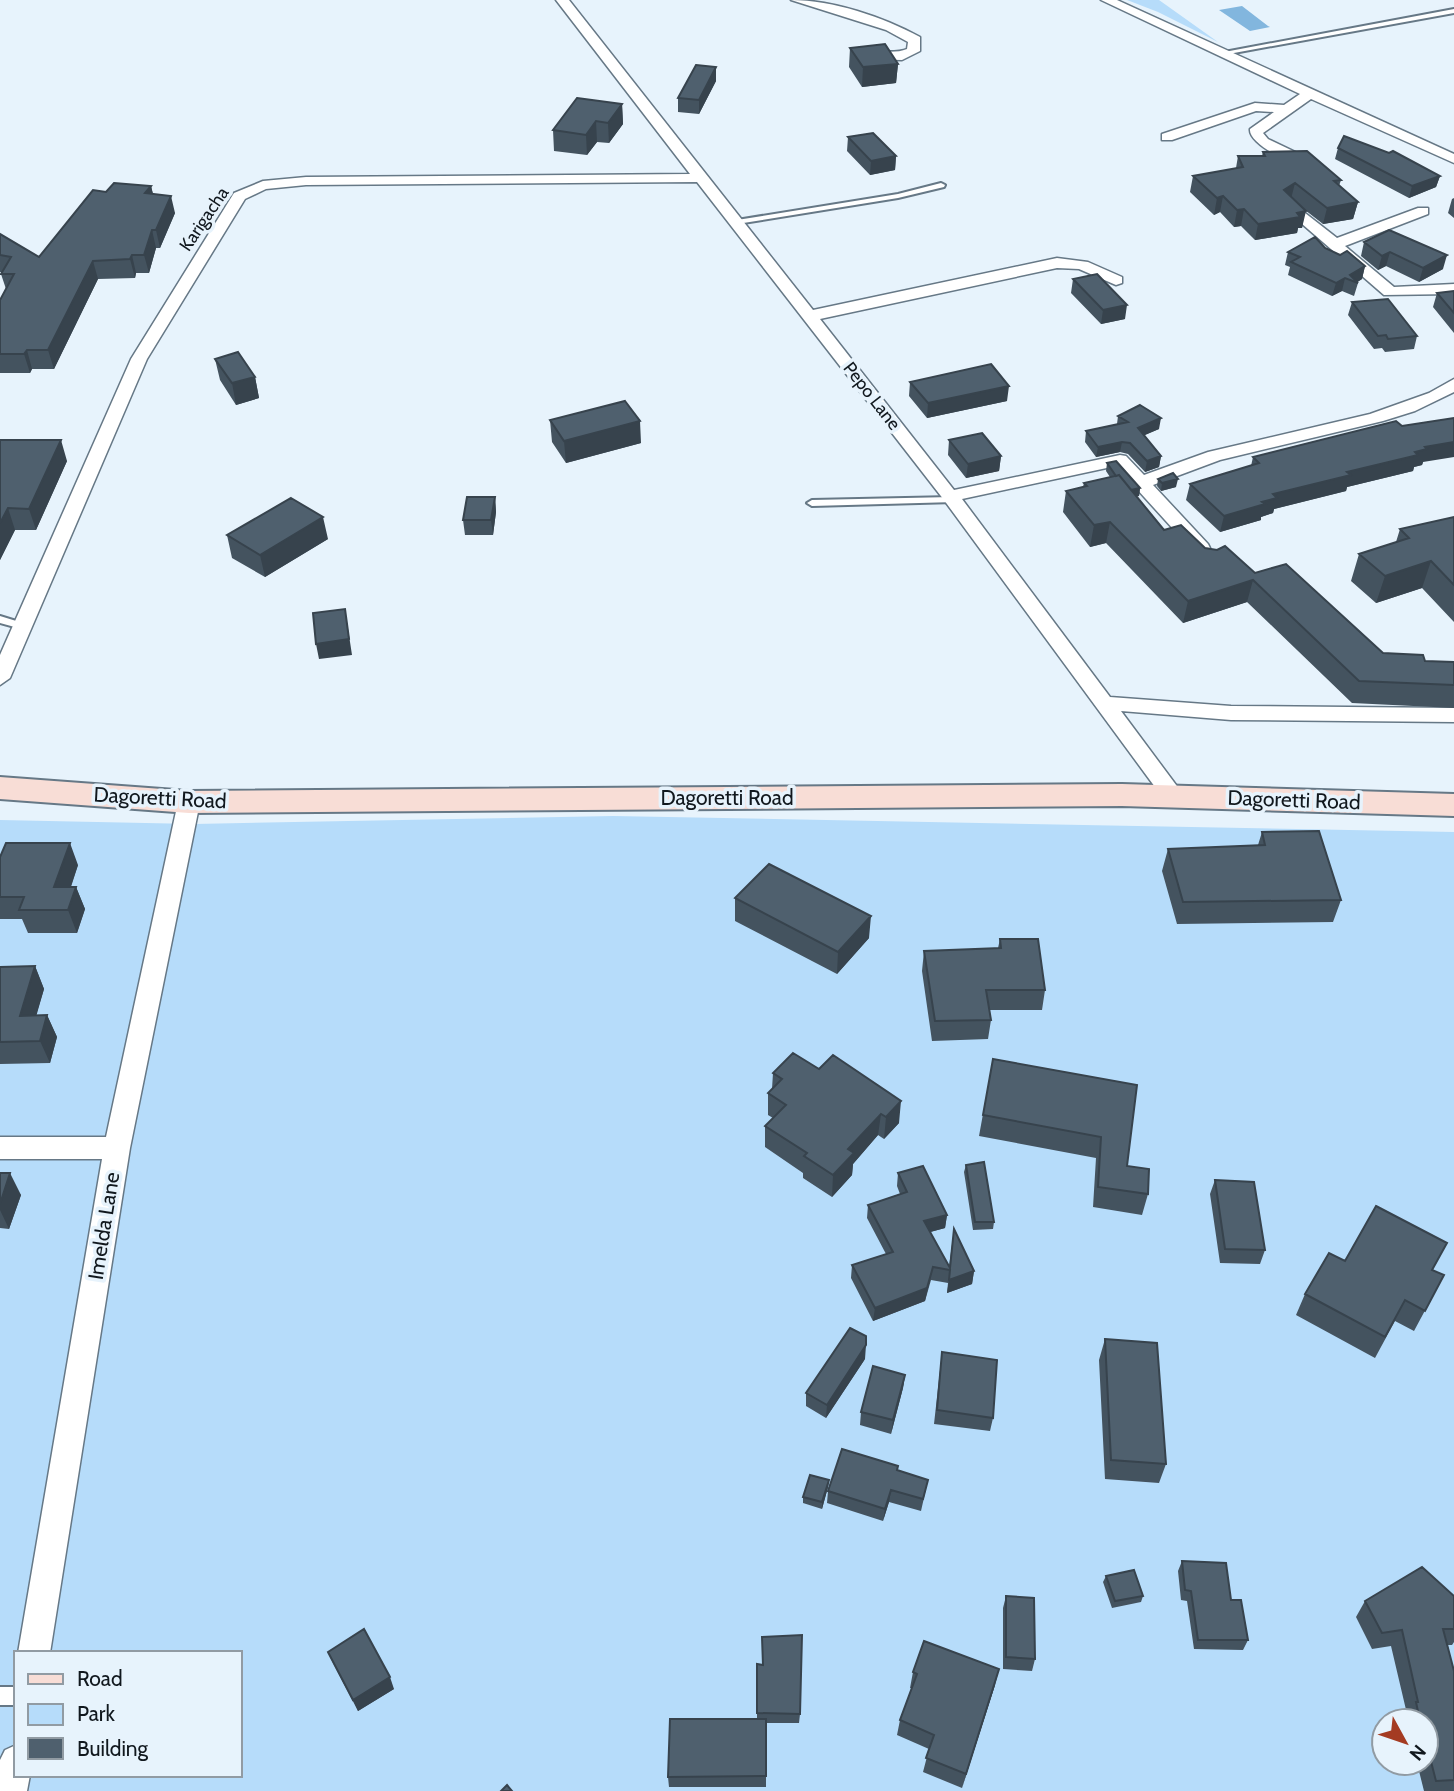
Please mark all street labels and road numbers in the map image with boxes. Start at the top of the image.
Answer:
street label: Karigacha [175,183,234,255]
street label: Pepo Lane [839,358,905,434]
street label: Dagoretti Road [93,782,227,813]
street label: Dagoretti Road [660,785,794,810]
street label: Dagoretti Road [1227,785,1361,814]
street label: Imelda Lane [83,1170,124,1282]

